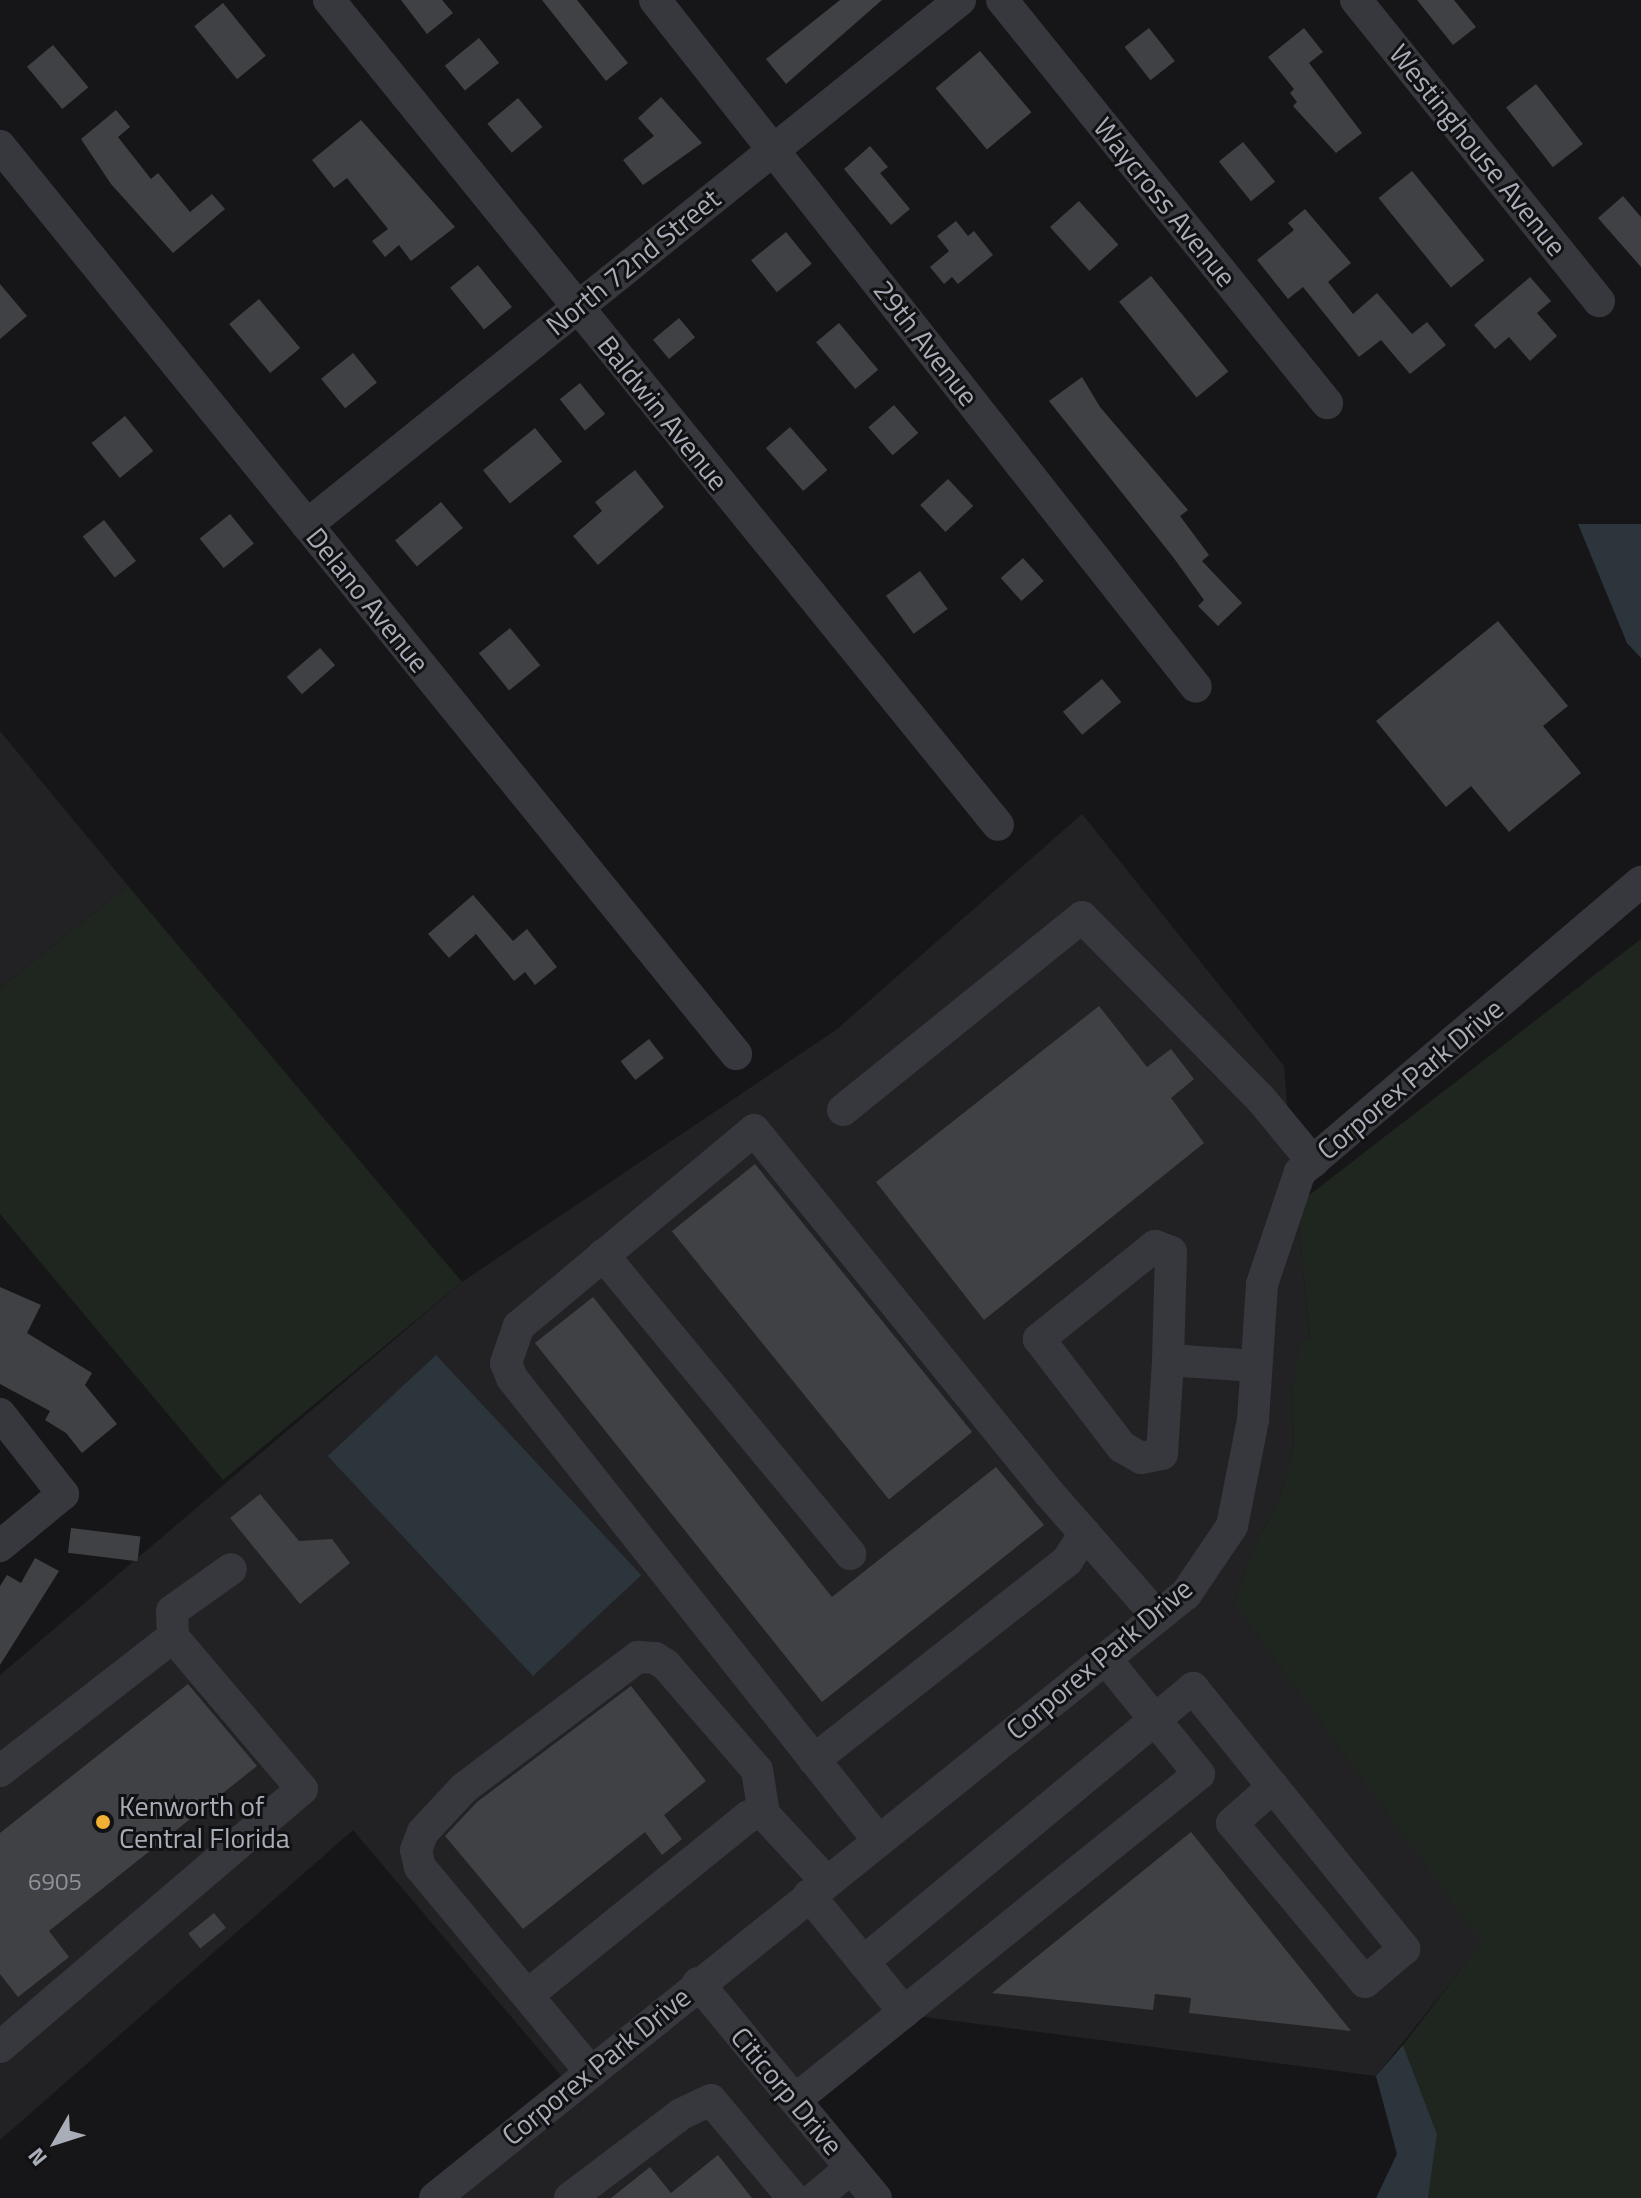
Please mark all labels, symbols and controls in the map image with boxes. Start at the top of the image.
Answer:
street label: Westinghouse Avenue [1382,37,1574,263]
street label: Waycross Avenue [1087,111,1243,293]
street label: North 72nd Street [539,182,727,342]
street label: 29th Avenue [867,274,985,412]
street label: Baldwin Avenue [591,329,735,497]
street label: Delano Avenue [299,521,437,679]
street label: Corporex Park Drive [1310,992,1510,1166]
street label: Corporex Park Drive [999,1572,1199,1746]
place label: Kenworth of Central Florida [119,1789,290,1855]
marker: Kenworth of Central Florida [94,1813,112,1831]
house number: 6905 [28,1868,82,1896]
street label: Corporex Park Drive [495,1980,697,2152]
street label: Citicorp Drive [724,2020,850,2162]
north arrow [16,2102,96,2182]
text: N [19,2140,55,2174]

